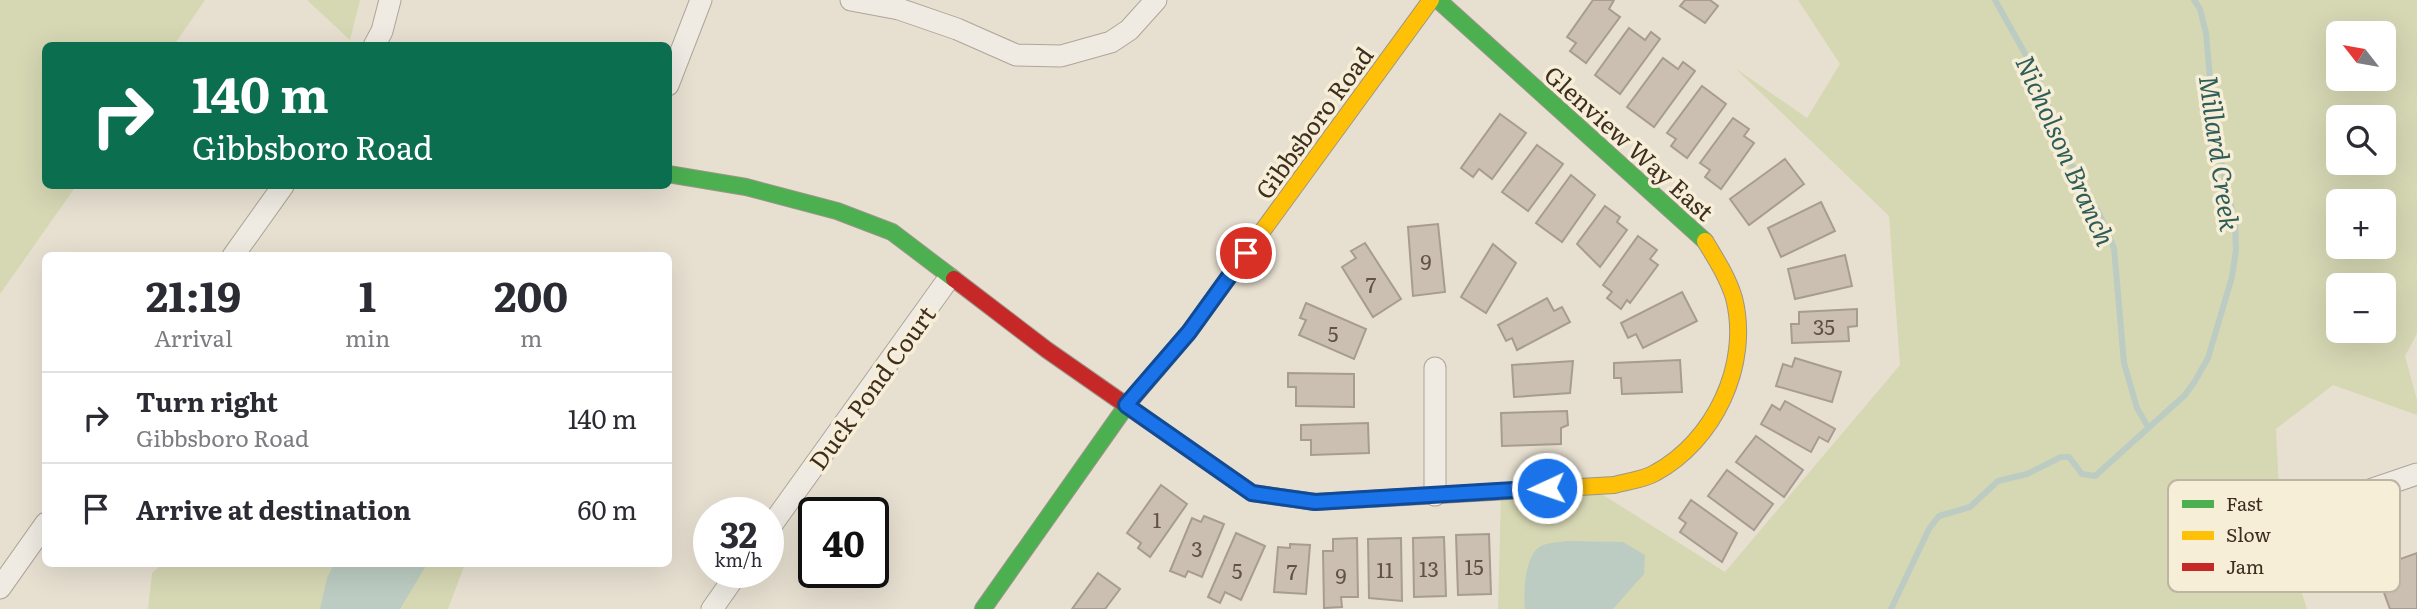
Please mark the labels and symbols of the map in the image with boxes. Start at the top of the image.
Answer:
north arrow [2326,21,2396,91]
street label: Gibbsboro Road [1246,38,1380,205]
water label: Nicholson Branch [2007,48,2127,252]
street label: Glenview Way East [1538,56,1723,228]
water label: Millard Creek [2191,73,2251,234]
pin [1216,223,1276,283]
house number: 9 [1421,245,1432,276]
house number: 7 [1366,268,1377,299]
street label: Duck Pond Court [799,297,943,476]
house number: 35 [1813,310,1835,341]
house number: 5 [1328,317,1338,348]
position arrow [1510,451,1584,525]
legend [2168,480,2400,592]
text: Fast [2226,489,2263,517]
speed limit sign: 40 [798,497,889,588]
house number: 1 [1153,503,1162,534]
text: Slow [2226,520,2271,548]
house number: 3 [1191,532,1203,563]
house number: 15 [1464,550,1484,581]
house number: 13 [1419,552,1439,583]
text: Jam [2226,552,2264,580]
house number: 11 [1376,553,1394,584]
house number: 5 [1232,554,1242,585]
house number: 7 [1287,555,1298,586]
house number: 9 [1336,559,1347,590]

